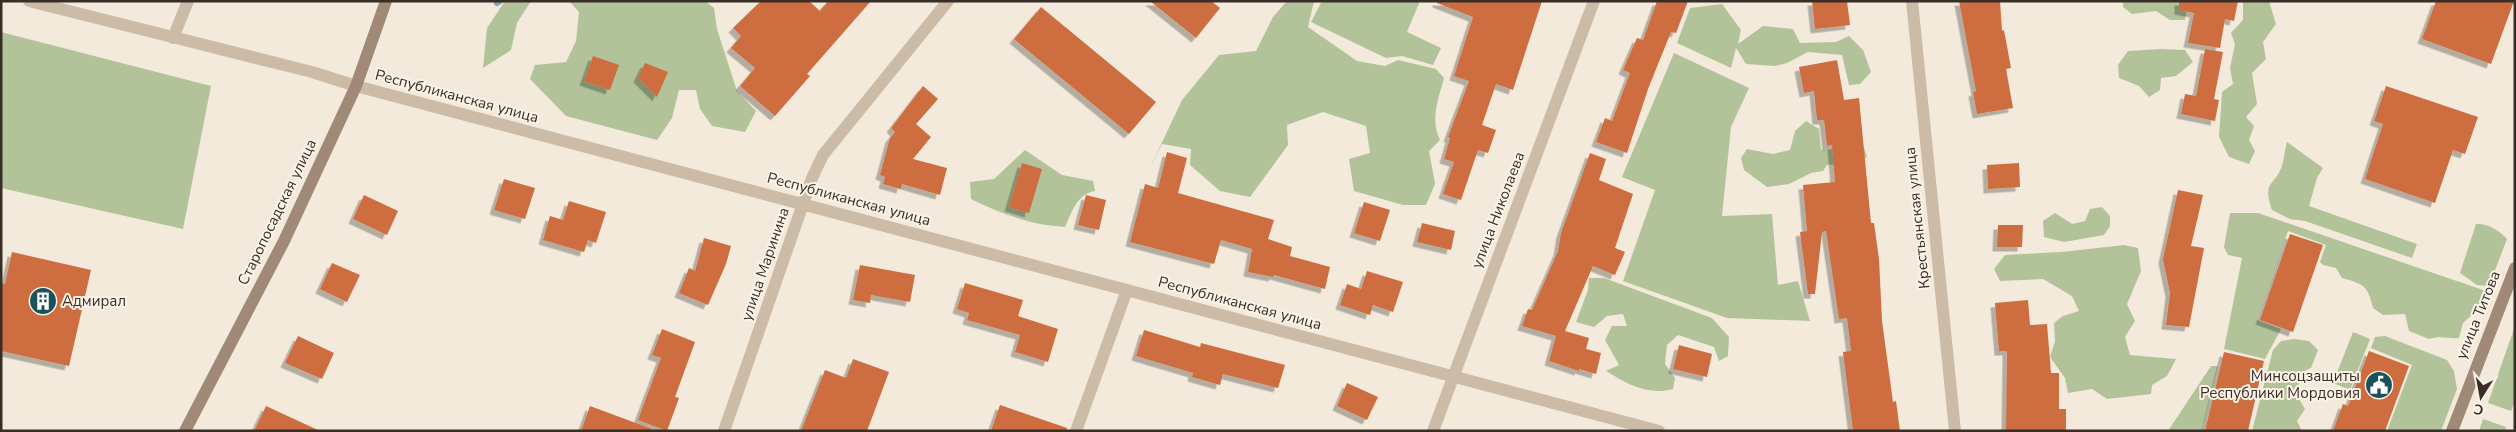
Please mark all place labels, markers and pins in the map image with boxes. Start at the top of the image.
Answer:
building icon: Адмирал [28,286,58,316]
place label: Адмирал [62,291,126,311]
place label: Минсоцзащиты Республики Мордовия [2200,366,2360,403]
public building icon: Минсоцзащиты Республики Мордовия [2364,370,2394,400]

